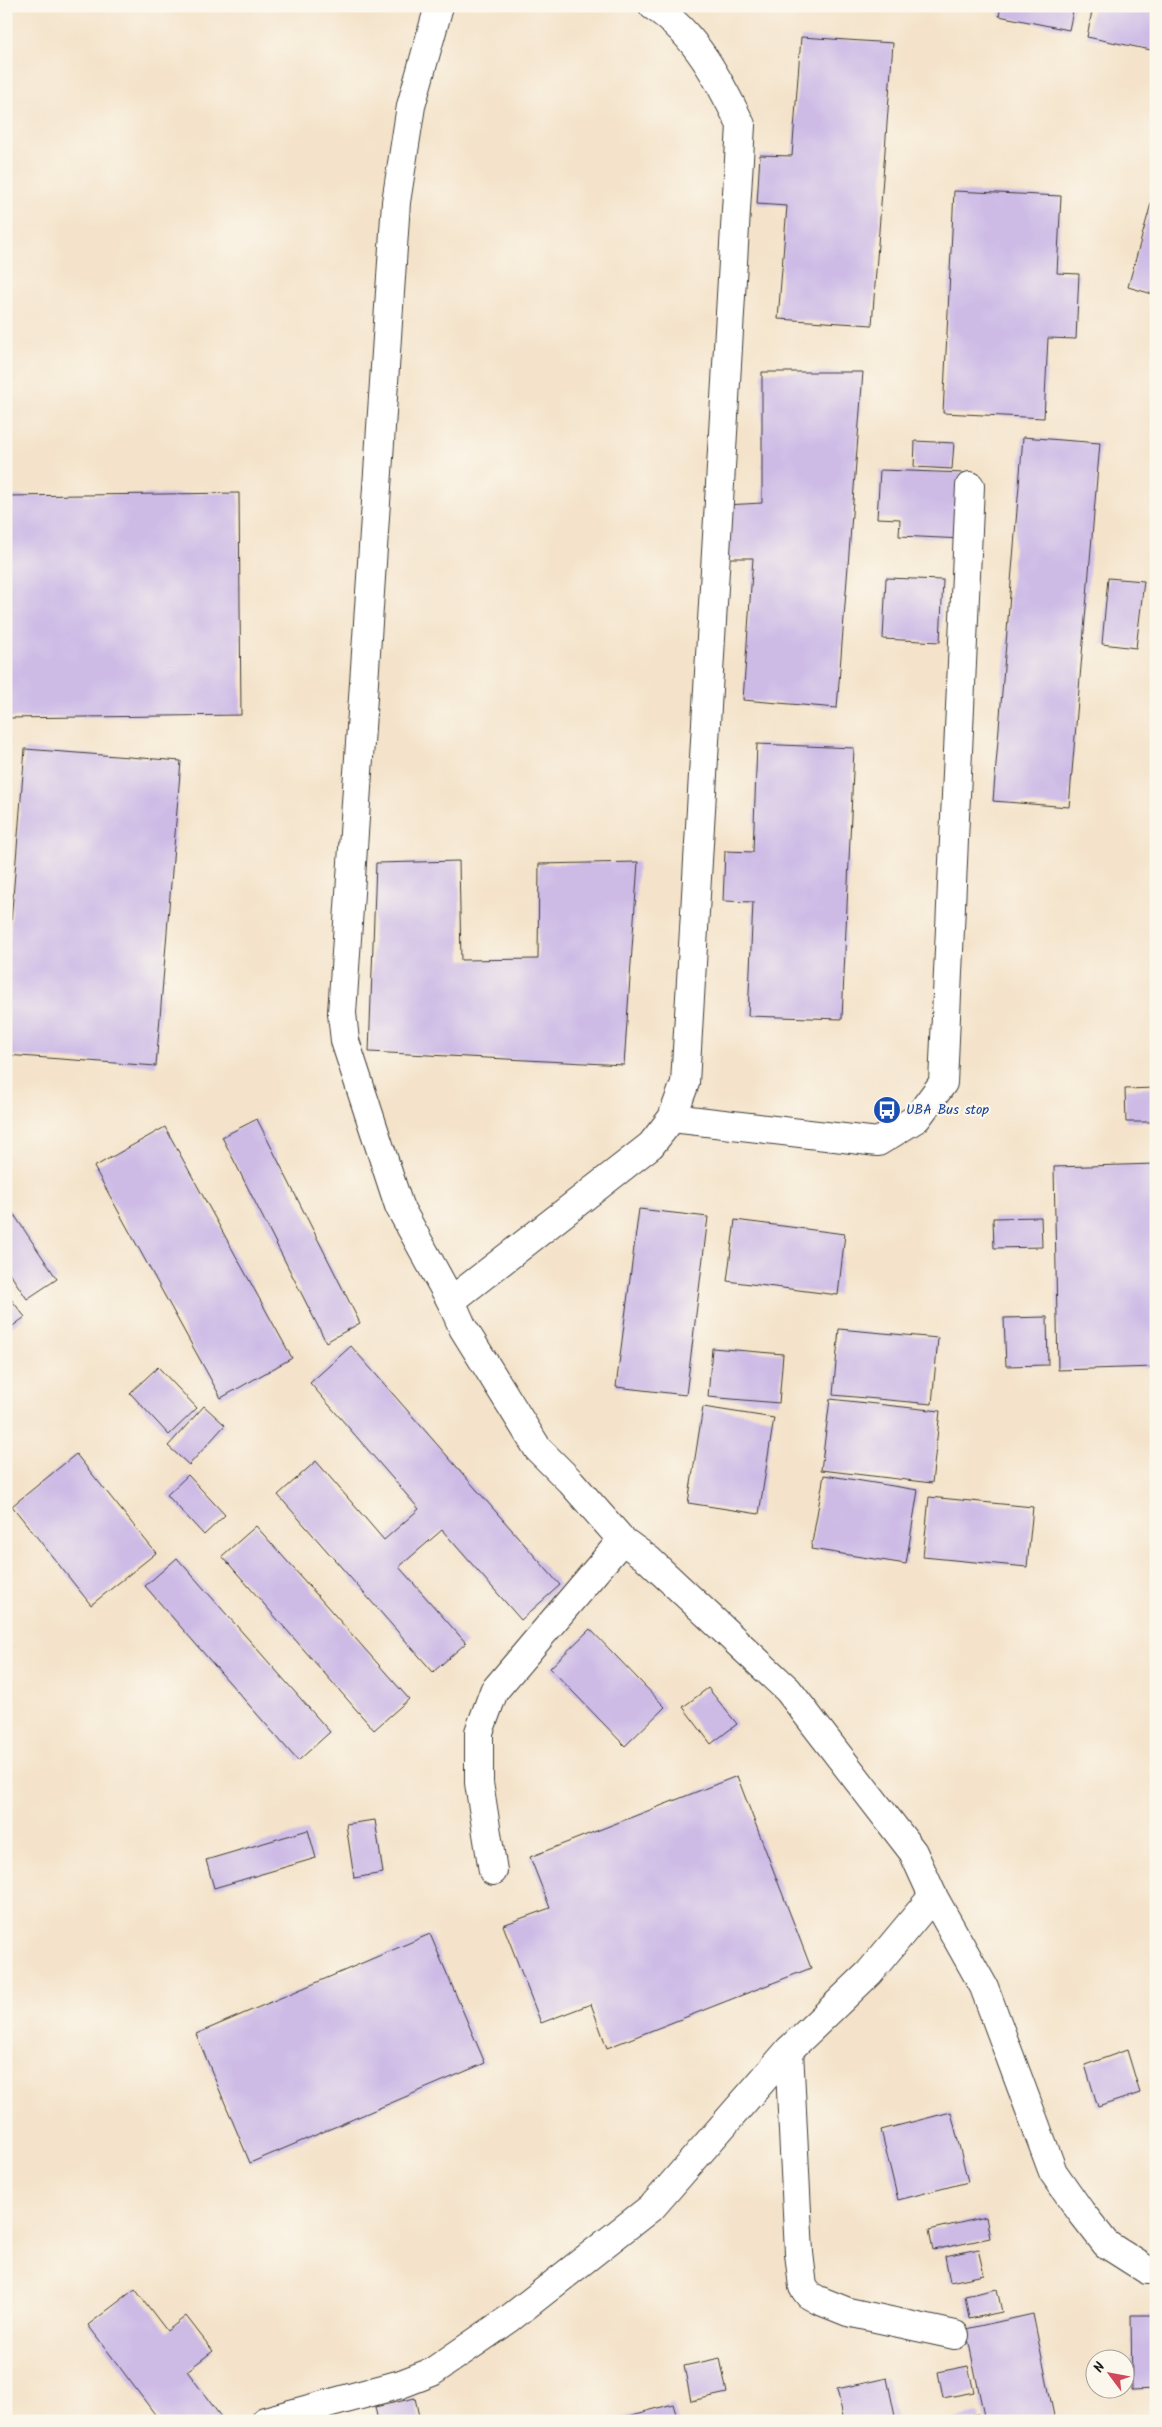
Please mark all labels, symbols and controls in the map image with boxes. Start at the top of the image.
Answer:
bus stop icon: UBA Bus stop [872,1095,902,1125]
place label: UBA Bus stop [906,1099,989,1121]
north arrow [1084,2350,1134,2400]
text: N [1088,2358,1112,2377]

